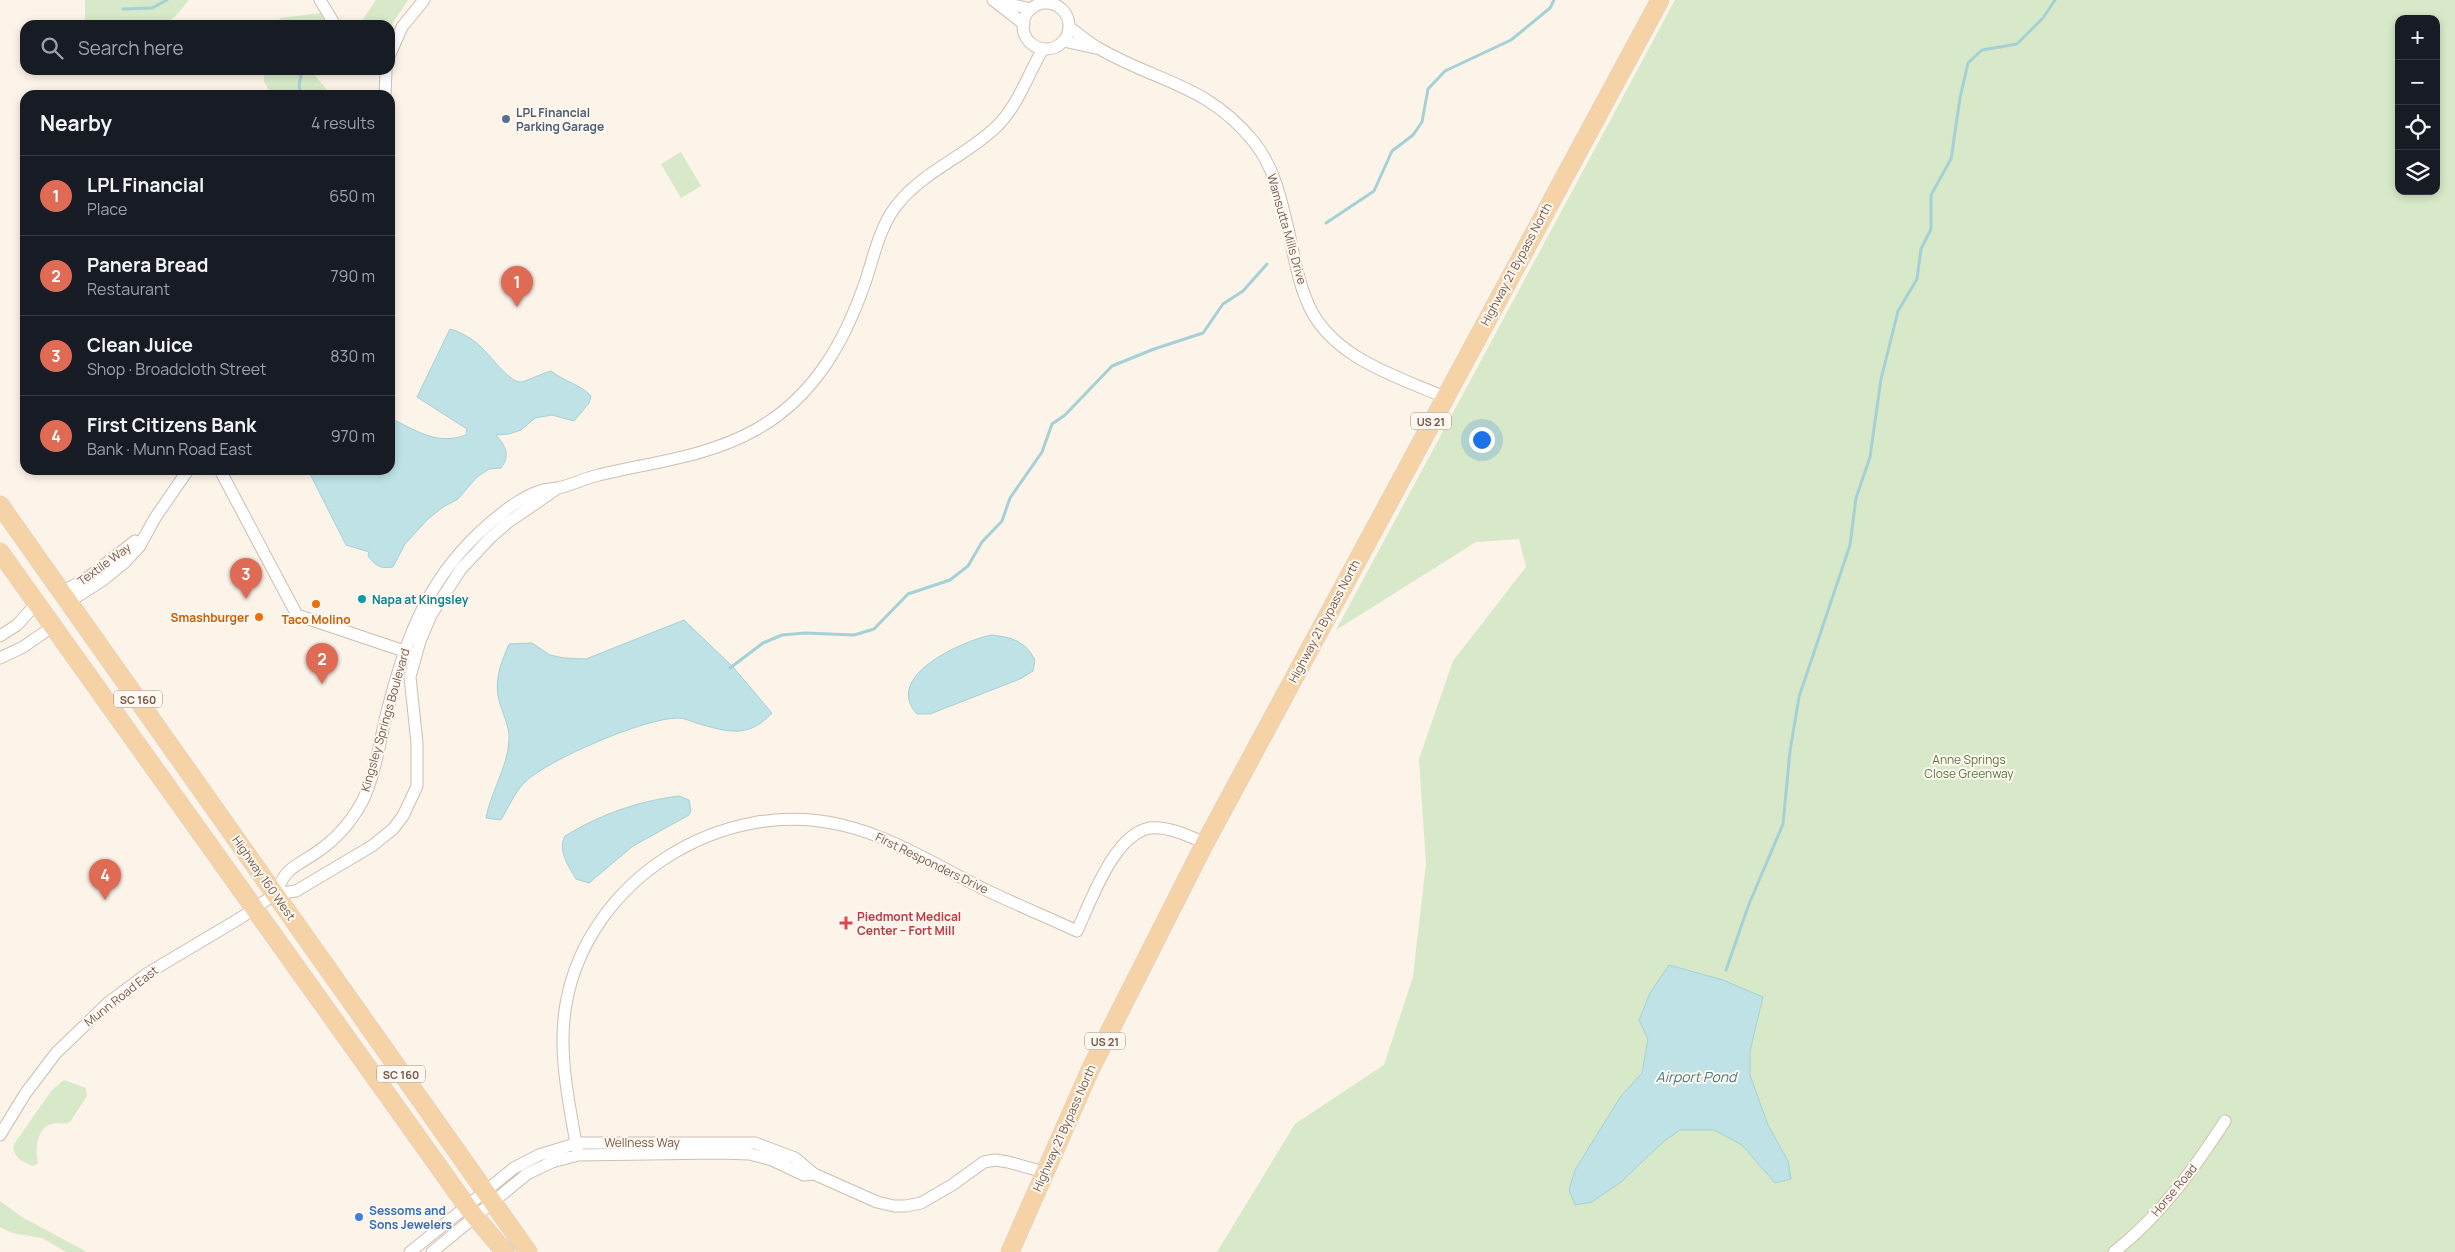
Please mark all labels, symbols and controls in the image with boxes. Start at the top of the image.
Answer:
map controls [2395,15,2440,195]
button: + [2395,15,2440,60]
search box [20,20,395,75]
icon: search [38,34,66,62]
text: Search here [78,35,184,61]
button: − [2395,60,2440,105]
place label: LPL Financial Parking Garage [516,104,604,135]
button: locate [2395,105,2440,150]
text: Nearby [40,109,112,137]
text: 4 results [311,112,375,134]
marker: LPL Financial Parking Garage [500,113,512,125]
button: layers [2395,150,2440,195]
text: LPL Financial [87,172,204,198]
street label: Wamsutta Mills Drive [1263,172,1311,286]
text: 1 [52,185,60,207]
text: 650 m [329,185,375,207]
text: Place [87,198,127,220]
street label: Highway 21 Bypass North [1476,199,1556,329]
text: Panera Bread [87,252,208,278]
text: 2 [51,265,61,287]
text: 790 m [331,265,375,287]
pin: 1 [501,266,533,307]
text: Restaurant [87,278,170,300]
text: Clean Juice [87,332,193,358]
text: 3 [51,345,61,367]
text: 830 m [330,345,375,367]
text: Shop · Broadcloth Street [87,358,267,380]
text: First Citizens Bank [87,412,256,438]
road number: US 21 [1411,412,1451,430]
text: 4 [51,425,61,447]
text: 970 m [331,425,375,447]
your location [1469,427,1495,453]
text: Bank · Munn Road East [87,438,252,460]
street label: Textile Way [74,538,135,589]
street label: Highway 21 Bypass North [1284,556,1364,686]
pin: 3 [230,558,262,599]
place label: Napa at Kingsley [372,591,469,608]
marker: Napa at Kingsley [356,593,368,605]
marker: Taco Molino [310,598,322,610]
place label: Smashburger [171,609,249,626]
marker: Smashburger [253,611,265,623]
place label: Taco Molino [281,611,351,628]
pin: 2 [306,643,338,684]
street label: Kingsley Springs Boulevard [356,646,414,794]
road number: SC 160 [114,691,162,708]
park label: Anne Springs Close Greenway [1924,751,2014,782]
street label: First Responders Drive [873,828,991,898]
street label: Highway 160 West [228,832,300,924]
pin: 4 [89,859,121,900]
place label: Piedmont Medical Center – Fort Mill [857,908,961,939]
marker: Piedmont Medical Center – Fort Mill [839,916,853,930]
street label: Munn Road East [81,962,162,1030]
road number: US 21 [1085,1032,1125,1050]
street label: Highway 21 Bypass North [1028,1062,1100,1194]
road number: SC 160 [377,1066,425,1082]
water label: Airport Pond [1656,1067,1738,1086]
street label: Wellness Way [604,1134,680,1151]
street label: Horse Road [2147,1160,2201,1220]
place label: Sessoms and Sons Jewelers [369,1202,452,1233]
marker: Sessoms and Sons Jewelers [353,1211,365,1223]

